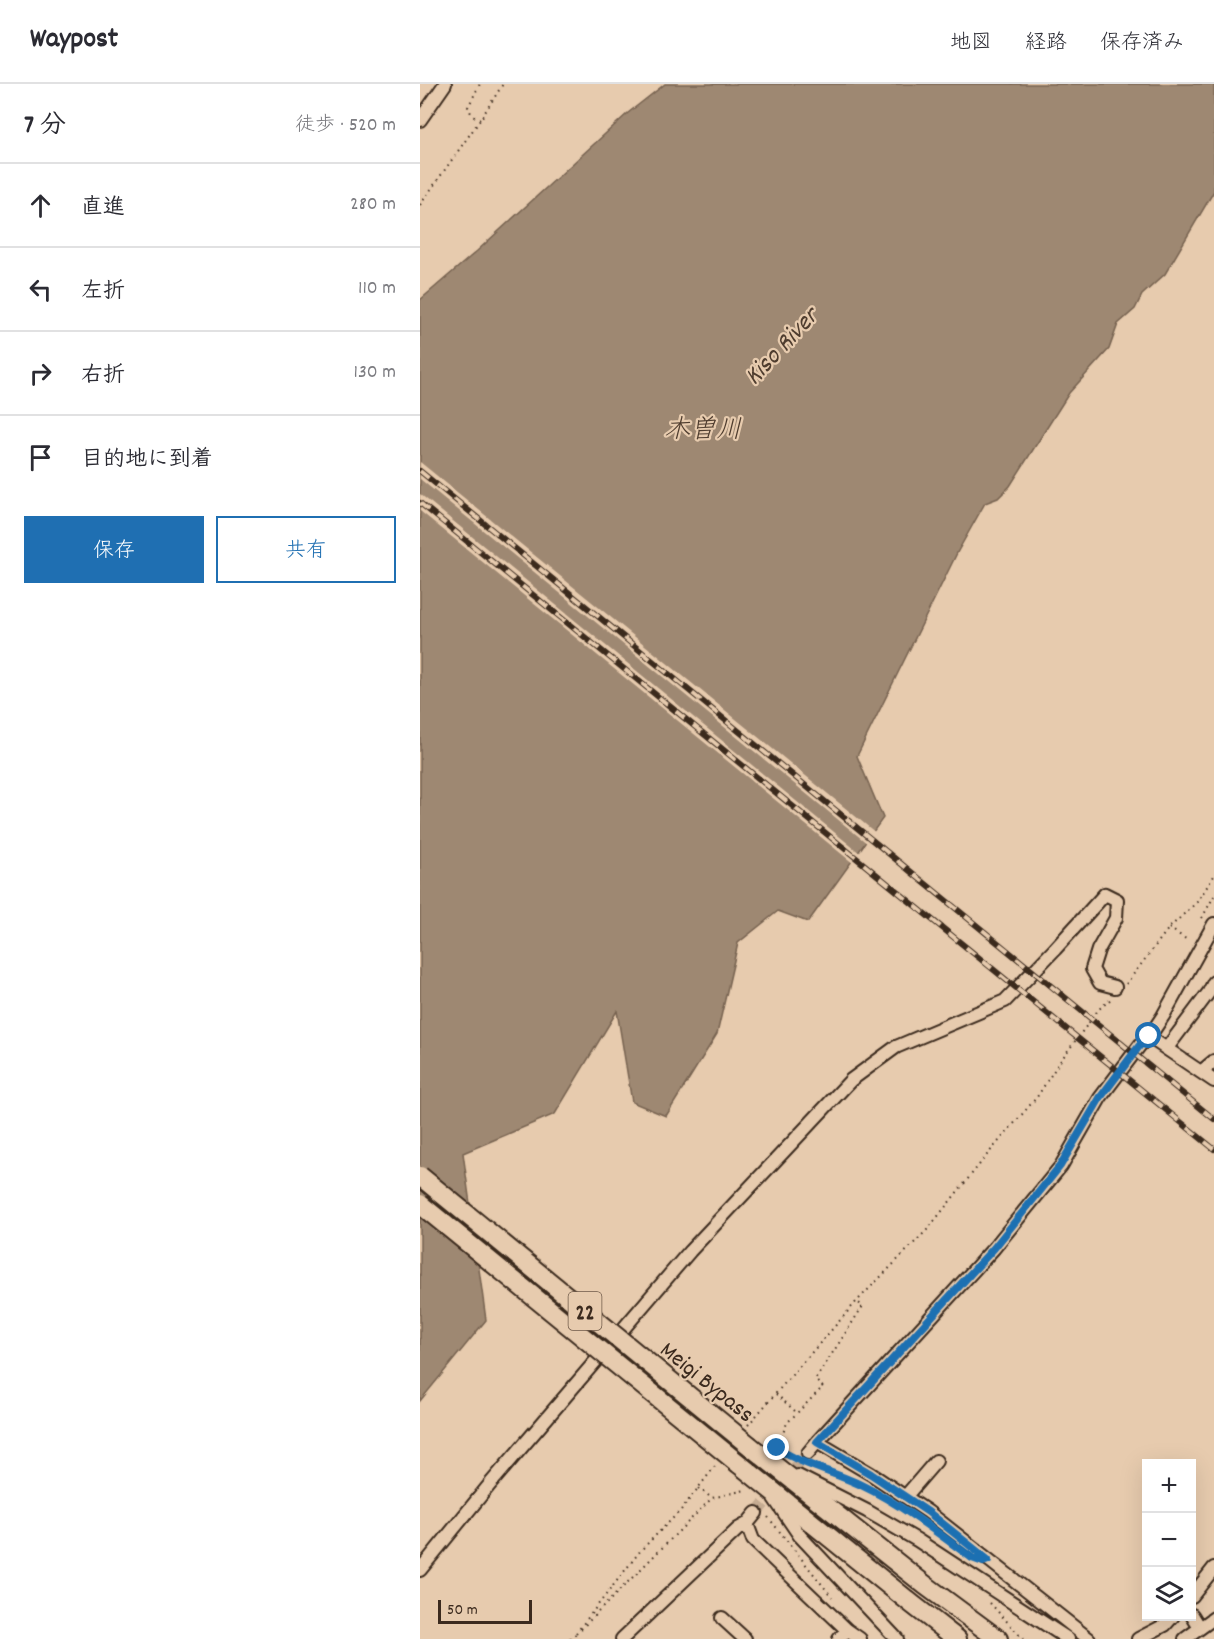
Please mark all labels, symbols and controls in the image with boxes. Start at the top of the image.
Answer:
text: Waypost [30,21,118,61]
text: 地図 [950,29,992,59]
text: 経路 [1025,29,1067,59]
text: 保存済み [1100,29,1184,59]
text: 7 分 [24,108,66,145]
text: 徒歩 · 520 m [295,112,396,140]
icon: ahead [24,189,57,222]
text: 280 m [350,191,396,219]
text: 直進 [81,193,125,224]
icon: left [24,273,57,306]
text: 110 m [358,275,396,303]
text: 左折 [81,277,125,308]
water label: Kiso River [737,298,831,395]
icon: right [24,357,57,390]
text: 130 m [354,359,396,387]
text: 右折 [81,361,125,392]
water label: 木曽川 [664,413,742,450]
icon: arrive [24,441,57,474]
text: 目的地に到着 [81,445,213,476]
button: 保存 [24,516,204,583]
button: 共有 [216,516,396,583]
route start [1135,1022,1161,1048]
road number: 22 [568,1292,602,1330]
street label: Meigi Bypass [651,1335,761,1432]
route end [763,1434,789,1460]
map controls [1142,1459,1196,1621]
button: + [1142,1459,1196,1513]
button: − [1142,1513,1196,1567]
button: layers [1142,1567,1196,1621]
scale bar [438,1597,532,1624]
text: 50 m [447,1599,478,1622]

